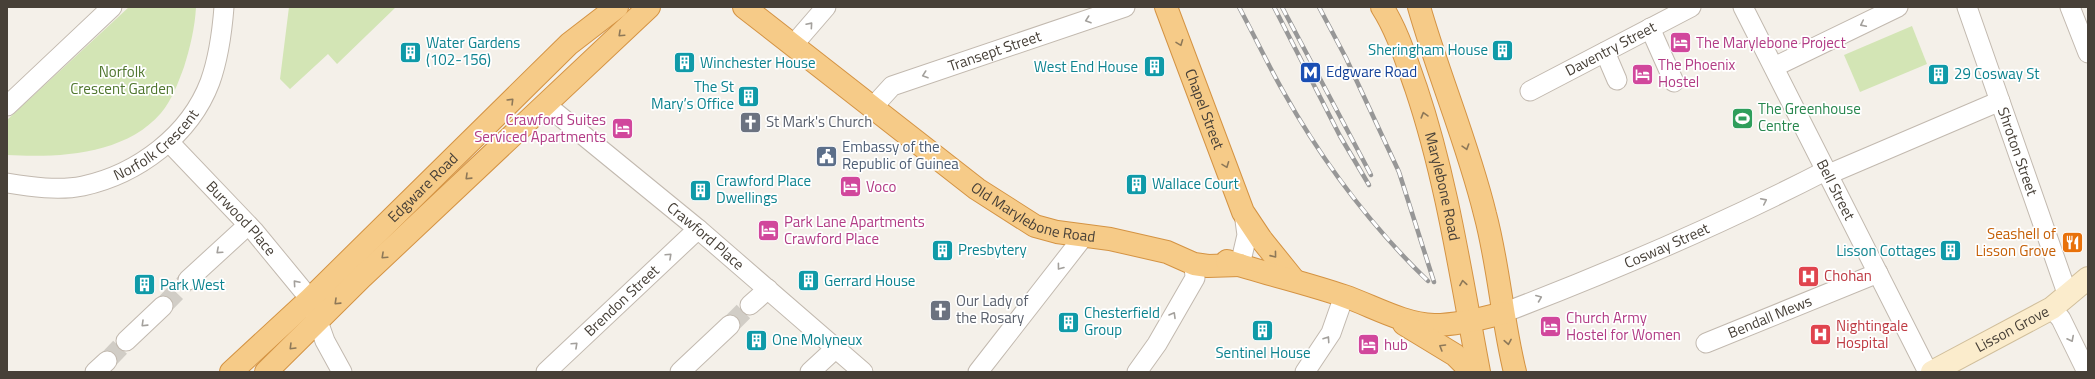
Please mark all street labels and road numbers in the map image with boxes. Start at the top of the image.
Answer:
street label: Daventry Street [1561,15,1661,82]
street label: Transept Street [945,24,1045,77]
street label: Chapel Street [1179,65,1231,153]
street label: Norfolk Crescent [110,104,205,186]
street label: Shroton Street [1992,104,2044,199]
street label: Marylebone Road [1419,129,1466,243]
street label: Edgware Road [382,147,463,228]
street label: Bell Street [1811,155,1862,225]
street label: Burwood Place [201,175,282,261]
street label: Old Marylebone Road [966,176,1097,248]
street label: Crawford Place [662,196,750,275]
street label: Cosway Street [1620,216,1714,274]
street label: Brendon Street [579,259,665,342]
street label: Bendall Mews [1724,289,1815,344]
street label: Lisson Grove [1971,300,2053,358]

